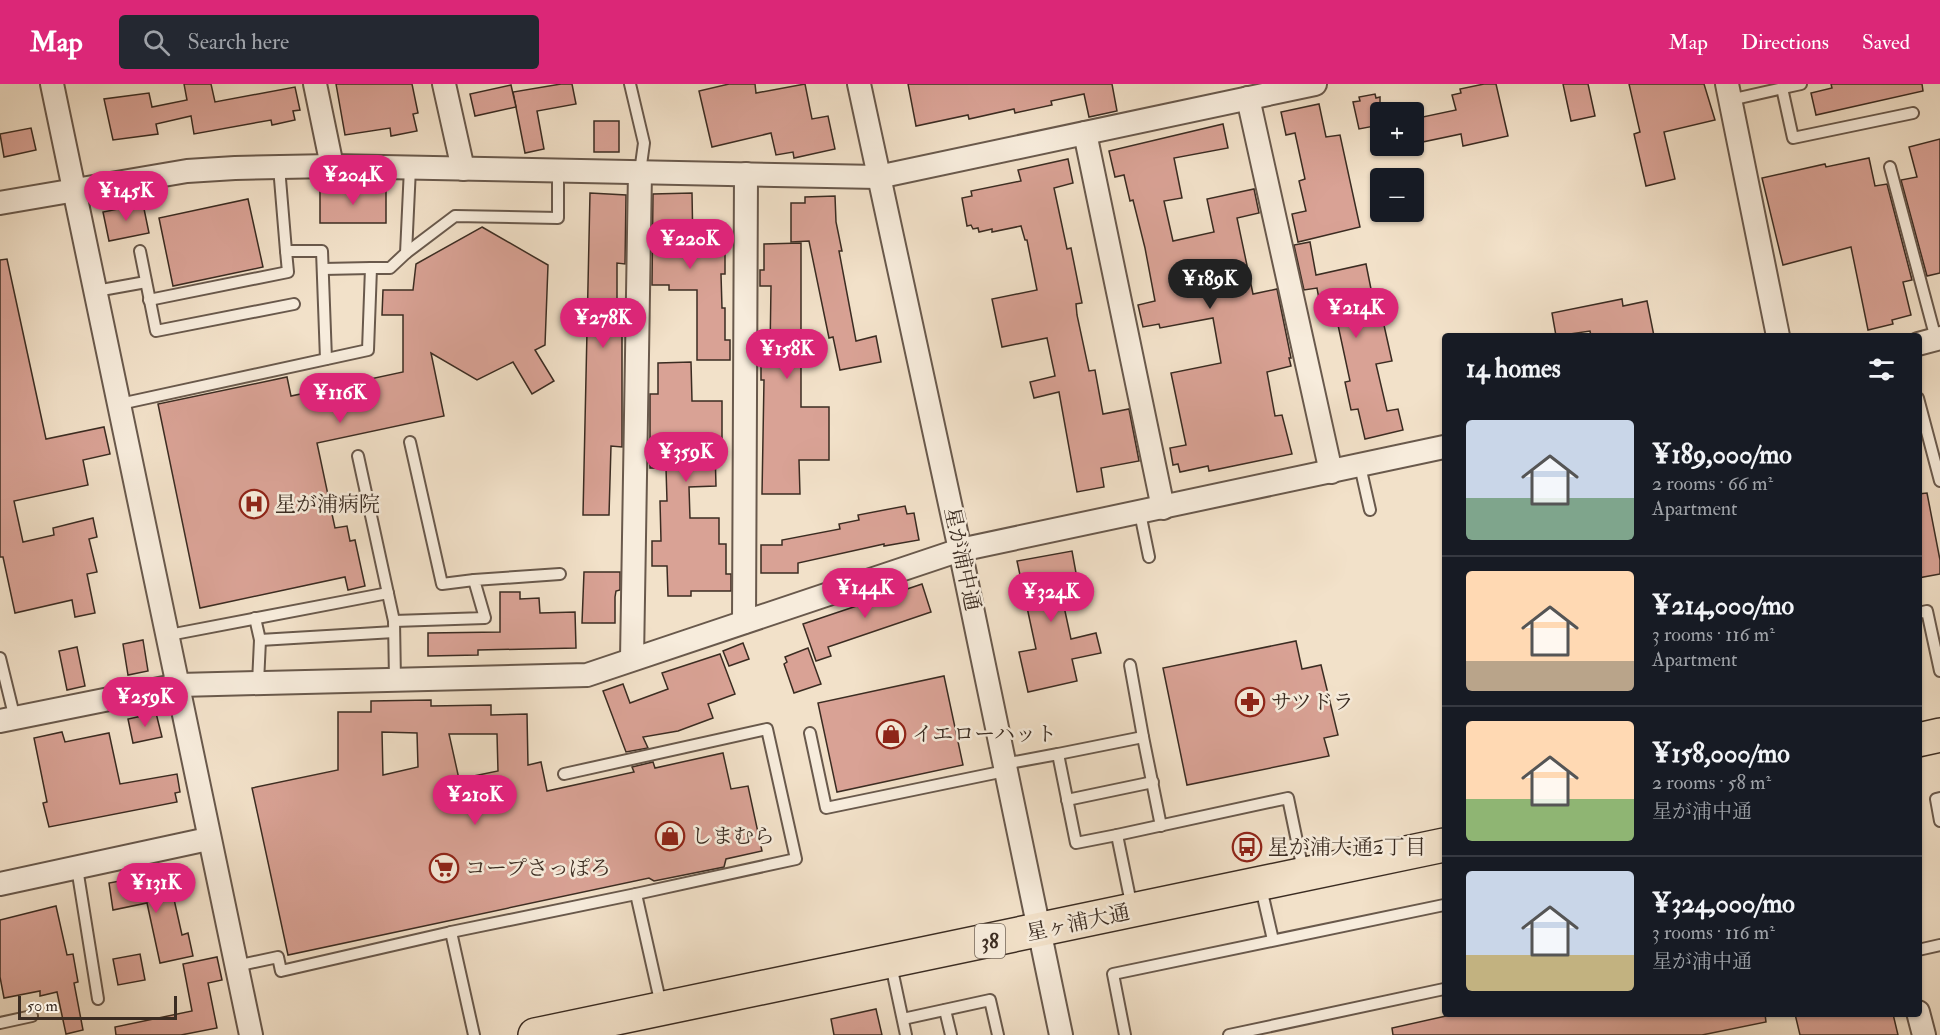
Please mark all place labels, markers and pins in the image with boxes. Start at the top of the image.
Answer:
pin: ¥204K [311,155,395,206]
pin: ¥145K [84,171,168,222]
pin: ¥220K [648,219,732,270]
pin: ¥189K [1168,259,1252,310]
pin: ¥214K [1314,288,1398,339]
pin: ¥278K [561,298,645,349]
pin: ¥158K [745,329,829,380]
pin: ¥116K [298,373,382,424]
pin: ¥359K [644,432,728,483]
hospital icon: 星が浦病院 [238,488,270,520]
place label: 星が浦病院 [275,491,380,518]
pin: ¥144K [823,568,907,619]
pin: ¥324K [1009,572,1093,623]
pin: ¥259K [103,677,187,728]
pharmacy icon: サツドラ [1234,686,1266,718]
place label: サツドラ [1271,689,1354,716]
shop icon: イエローハット [875,718,907,750]
place label: イエローハット [912,721,1057,748]
pin: ¥210K [433,775,517,826]
shop icon: しまむら [654,820,686,852]
place label: しまむら [691,823,775,850]
bus stop icon: 星が浦大通2丁目 [1231,831,1263,863]
place label: 星が浦大通2丁目 [1268,834,1426,861]
supermarket icon: コープさっぽろ [428,852,460,884]
place label: コープさっぽろ [465,855,611,882]
pin: ¥131K [114,863,198,914]

